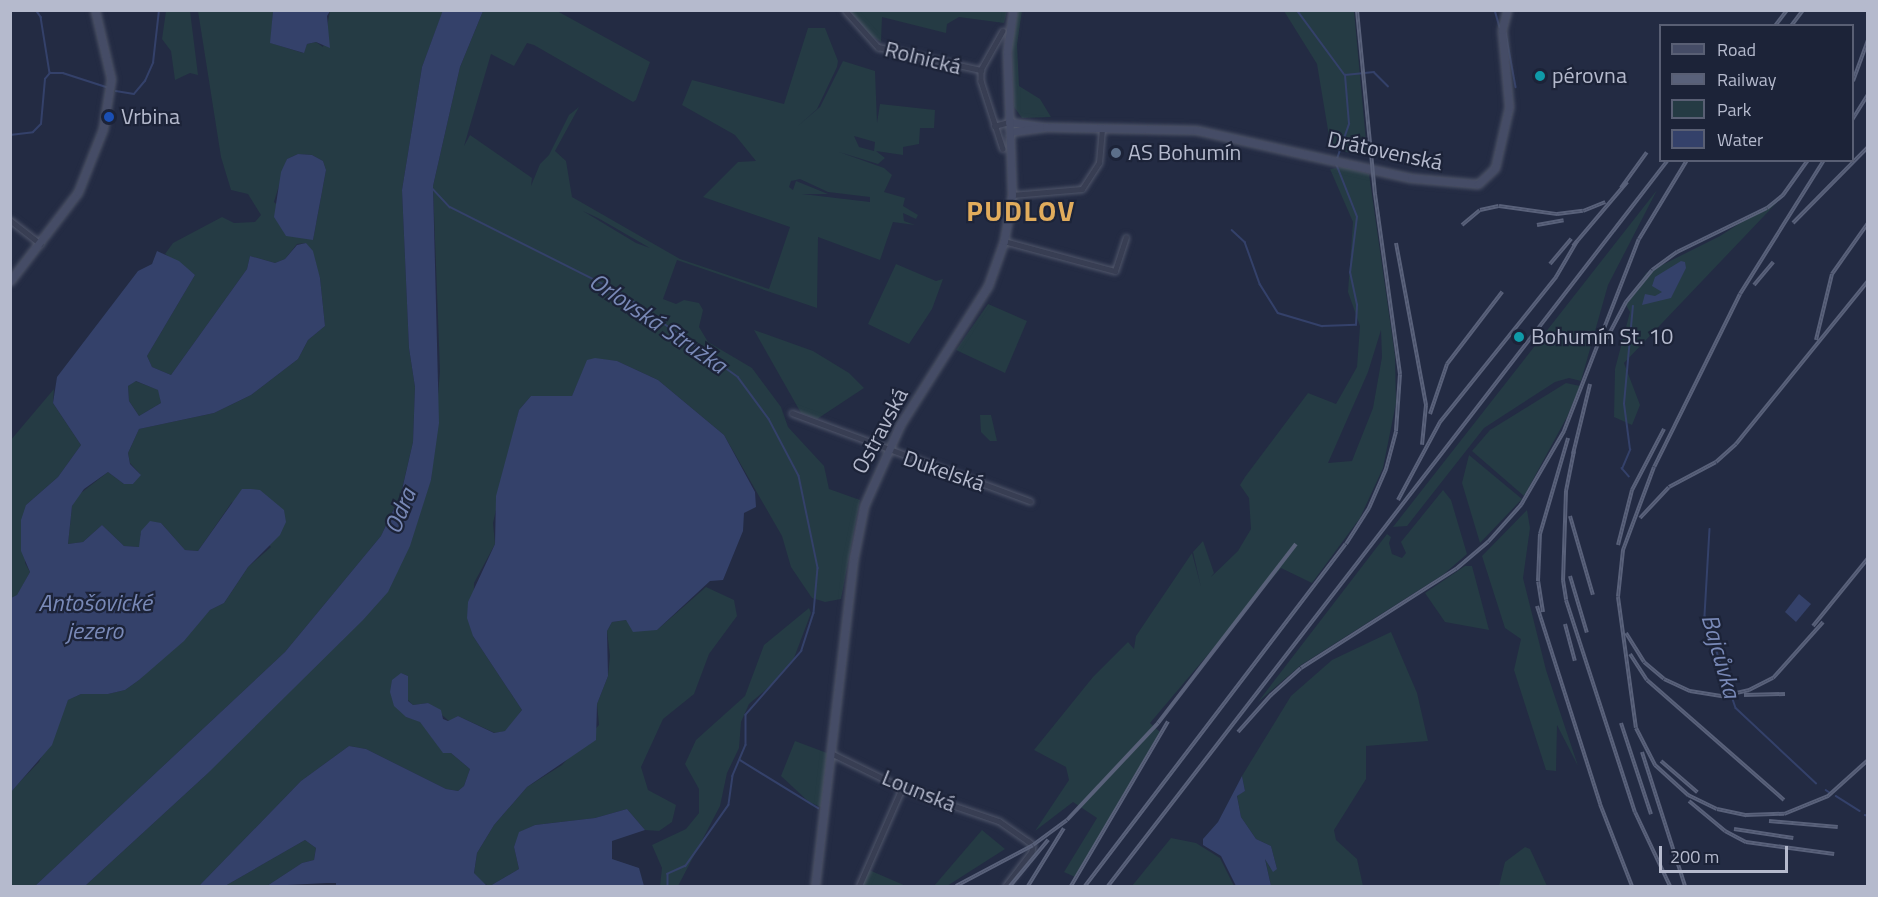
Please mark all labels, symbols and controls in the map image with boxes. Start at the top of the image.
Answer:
legend [1659,24,1854,162]
street label: Rolnická [882,36,964,80]
text: Road [1717,36,1756,63]
place label: pérovna [1552,63,1627,89]
text: Railway [1717,66,1776,93]
marker: pérovna [1533,69,1547,83]
text: Park [1717,96,1751,123]
place label: Vrbina [121,104,180,130]
marker: Vrbina [102,110,116,124]
street label: Drátovenská [1325,126,1445,176]
text: Water [1717,126,1763,153]
place label: AS Bohumín [1128,140,1241,166]
marker: AS Bohumín [1109,146,1123,160]
district label: PUDLOV [966,194,1076,228]
water label: Orlovská Stružka [584,266,732,380]
place label: Bohumín St. 10 [1531,324,1673,350]
marker: Bohumín St. 10 [1512,330,1526,344]
street label: Ostravská [846,384,914,478]
street label: Dukelská [900,445,988,497]
water label: Odra [378,484,422,538]
water label: Antošovické jezero [38,589,152,645]
water label: Bajcůvka [1695,611,1747,701]
street label: Lounská [878,764,960,818]
scale bar [1662,834,1791,872]
text: 200 m [1670,843,1719,870]

